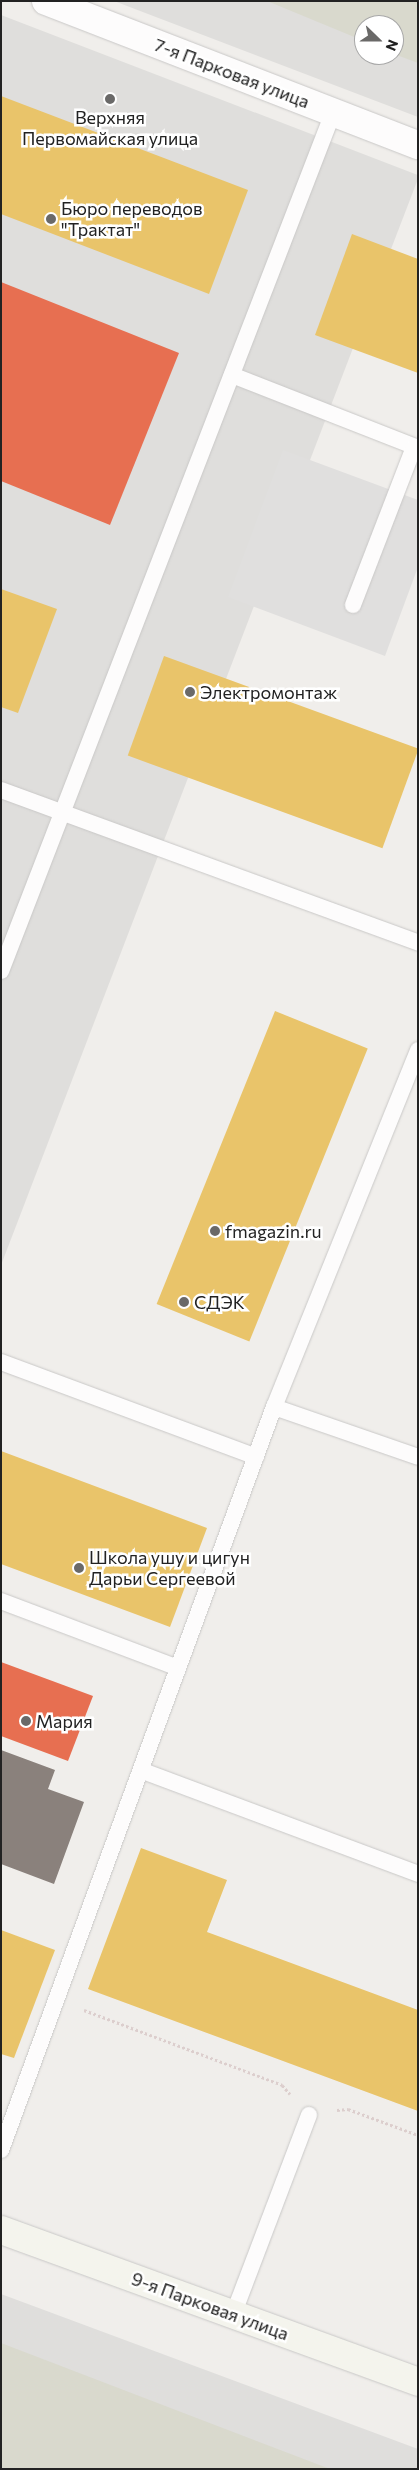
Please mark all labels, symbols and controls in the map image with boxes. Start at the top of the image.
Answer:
north arrow [354,15,404,65]
street label: 7-я Парковая улица [151,33,313,113]
text: N [383,37,402,53]
marker: Верхняя Первомайская улица [104,93,116,105]
place label: Верхняя Первомайская улица [22,107,198,150]
place label: Бюро переводов "Трактат" [61,198,203,240]
marker: Бюро переводов "Трактат" [45,213,57,225]
place label: Электромонтаж [200,681,337,703]
marker: Электромонтаж [184,686,196,698]
place label: fmagazin.ru [225,1220,322,1242]
marker: fmagazin.ru [209,1225,221,1237]
place label: СДЭК [194,1291,245,1313]
marker: СДЭК [178,1296,190,1308]
place label: Школа ушу и цигун Дарьи Сергеевой [89,1547,250,1590]
marker: Школа ушу и цигун Дарьи Сергеевой [73,1562,85,1574]
place label: Мария [36,1710,93,1732]
marker: Мария [20,1715,32,1727]
street label: 9-я Парковая улица [128,2268,292,2344]

